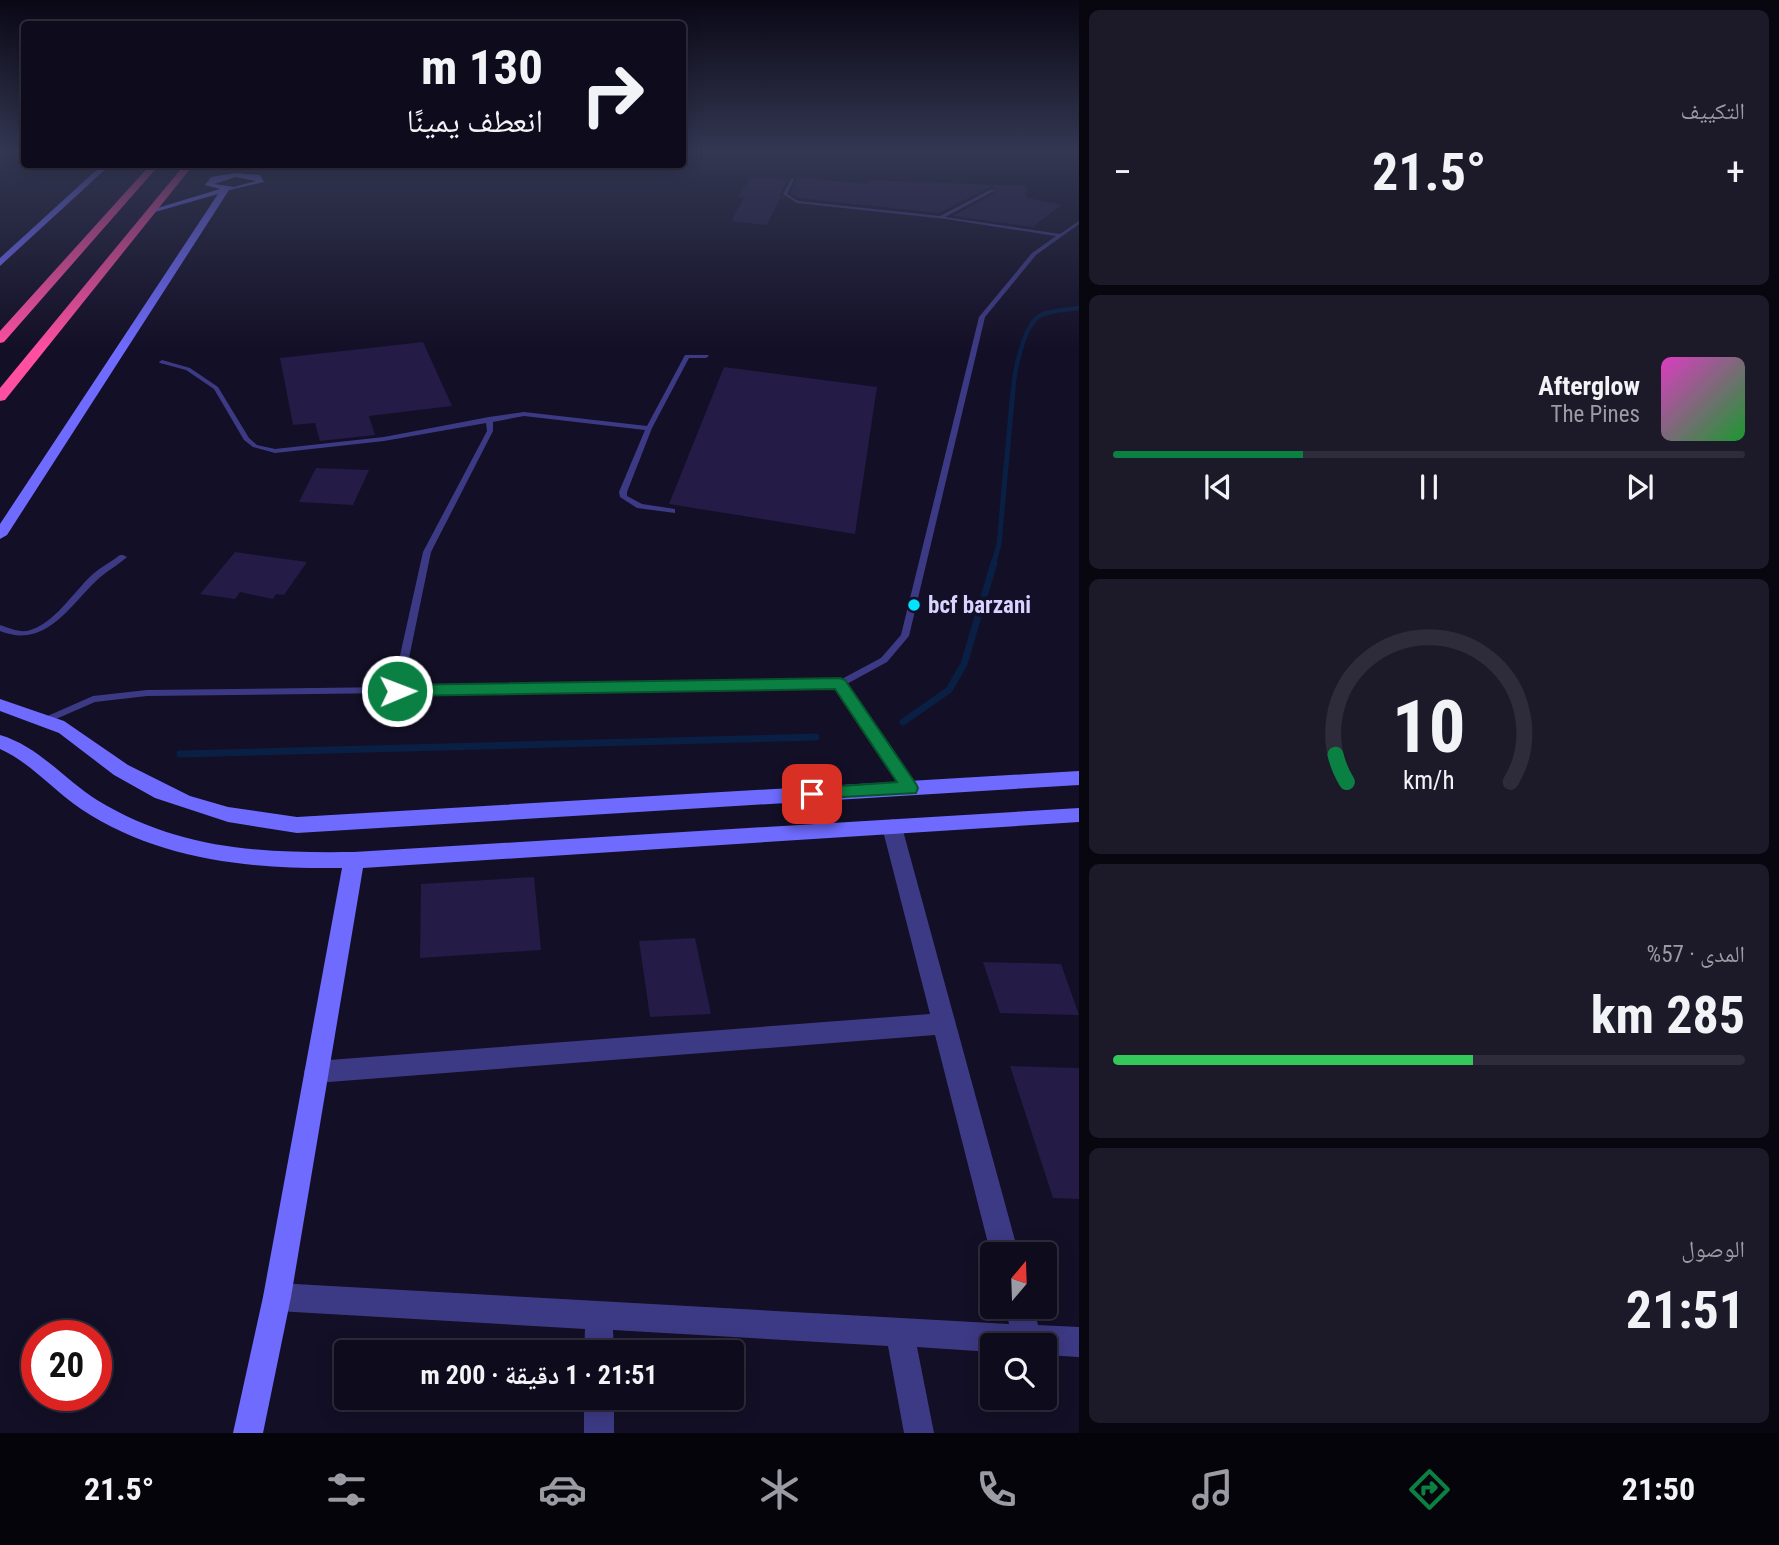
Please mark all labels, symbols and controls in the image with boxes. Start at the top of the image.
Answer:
text: 130 m [421,39,543,96]
icon: right [567,49,658,140]
text: التكييف [1680,98,1745,125]
text: انعطف يمينًا [407,102,543,140]
text: 21.5° [1372,142,1486,203]
text: − [1113,150,1132,194]
text: + [1726,150,1745,194]
text: Afterglow [1538,371,1640,401]
text: The Pines [1550,401,1640,428]
icon: previous [1199,468,1237,506]
icon: pause [1410,468,1448,506]
icon: next [1621,468,1659,506]
place label: bcf barzani [928,592,1031,619]
marker: bcf barzani [906,597,922,613]
position arrow [360,654,434,728]
text: 10 [1392,685,1466,771]
pin [782,764,842,824]
text: km/h [1403,766,1455,795]
icon: arrive [793,775,831,813]
text: المدى · 57% [1647,941,1745,968]
text: 285 km [1591,985,1745,1046]
text: الوصول [1681,1236,1745,1263]
north arrow [980,1242,1057,1320]
map controls [980,1242,1057,1410]
text: 21:51 [1626,1280,1745,1341]
speed limit sign: 20 [21,1320,112,1411]
button: search [980,1333,1057,1410]
text: 21:51 · 1 دقيقة · 200 m [421,1360,657,1390]
icon: filters [322,1465,371,1514]
icon: car [538,1465,587,1514]
icon: climate [755,1465,804,1514]
icon: phone [972,1465,1021,1514]
icon: music [1188,1465,1237,1514]
icon: directions [1405,1465,1454,1514]
text: 21.5° [84,1470,154,1508]
text: 21:50 [1622,1470,1695,1508]

